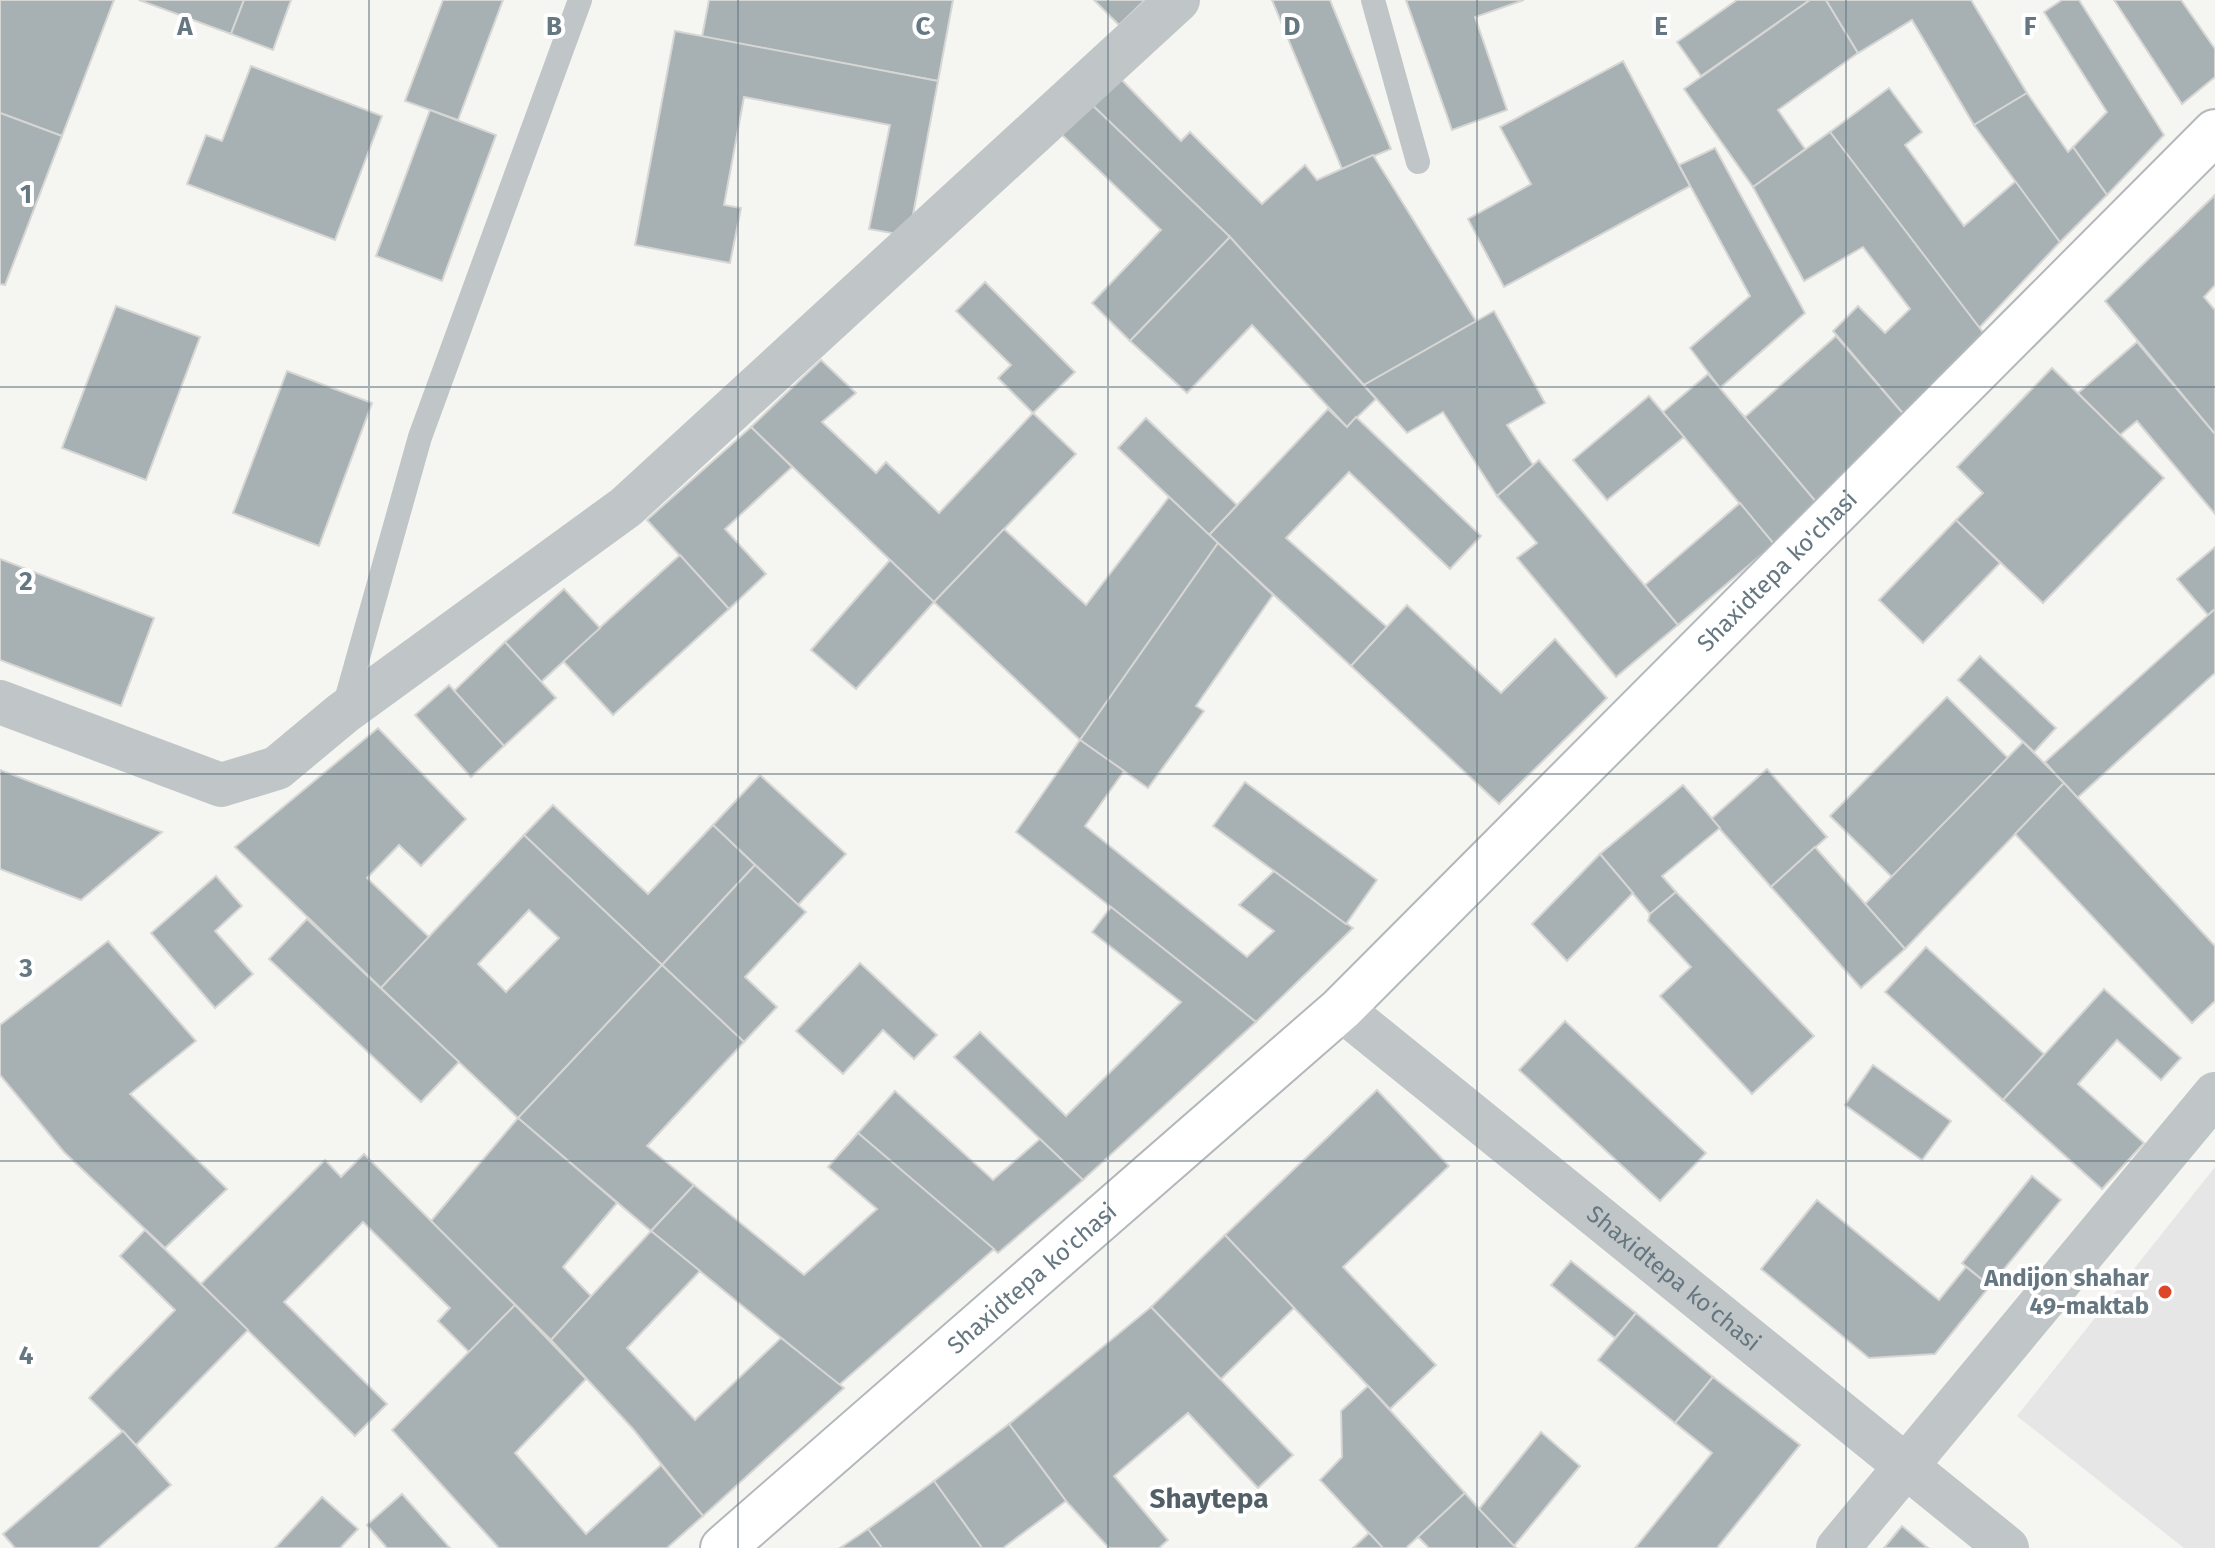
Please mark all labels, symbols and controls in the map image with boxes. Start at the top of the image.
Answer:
text: A [176,11,193,42]
text: B [546,11,562,42]
text: C [916,11,931,42]
text: D [1284,11,1301,42]
text: E [1654,11,1668,42]
text: F [2024,11,2037,42]
text: 1 [20,179,32,210]
street label: Shaxidtepa ko'chasi [1691,485,1863,657]
text: 2 [19,566,33,597]
text: 3 [18,953,33,984]
street label: Shaxidtepa ko'chasi [942,1197,1122,1360]
street label: Shaxidtepa ko'chasi [1581,1200,1766,1357]
place label: Andijon shahar 49-maktab [1983,1264,2149,1320]
marker: Andijon shahar 49-maktab [2156,1283,2174,1301]
text: 4 [19,1340,34,1371]
district label: Shaytepa [1149,1482,1269,1515]

